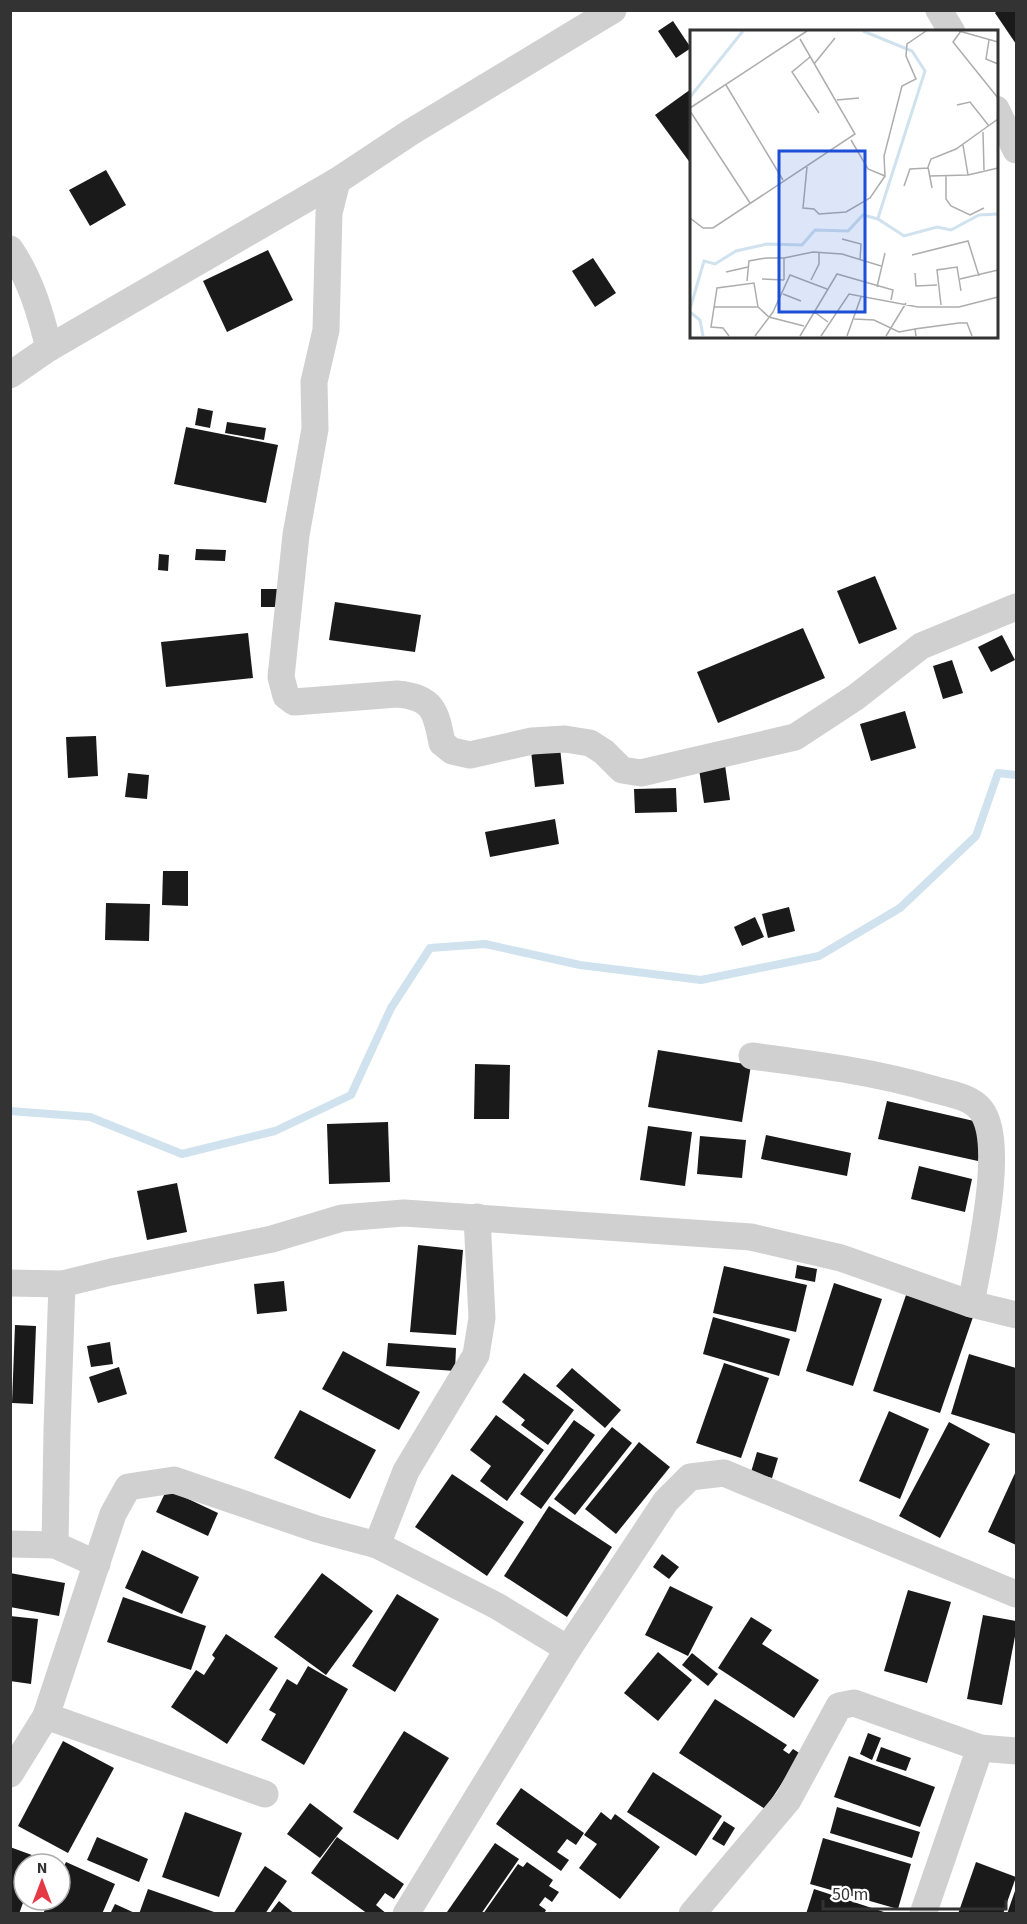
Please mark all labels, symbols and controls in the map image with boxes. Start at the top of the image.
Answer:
inset map [690,30,997,338]
north arrow [12,1852,72,1912]
text: N [37,1857,47,1879]
scale bar [823,1873,1006,1911]
text: 50 m [832,1882,868,1907]

